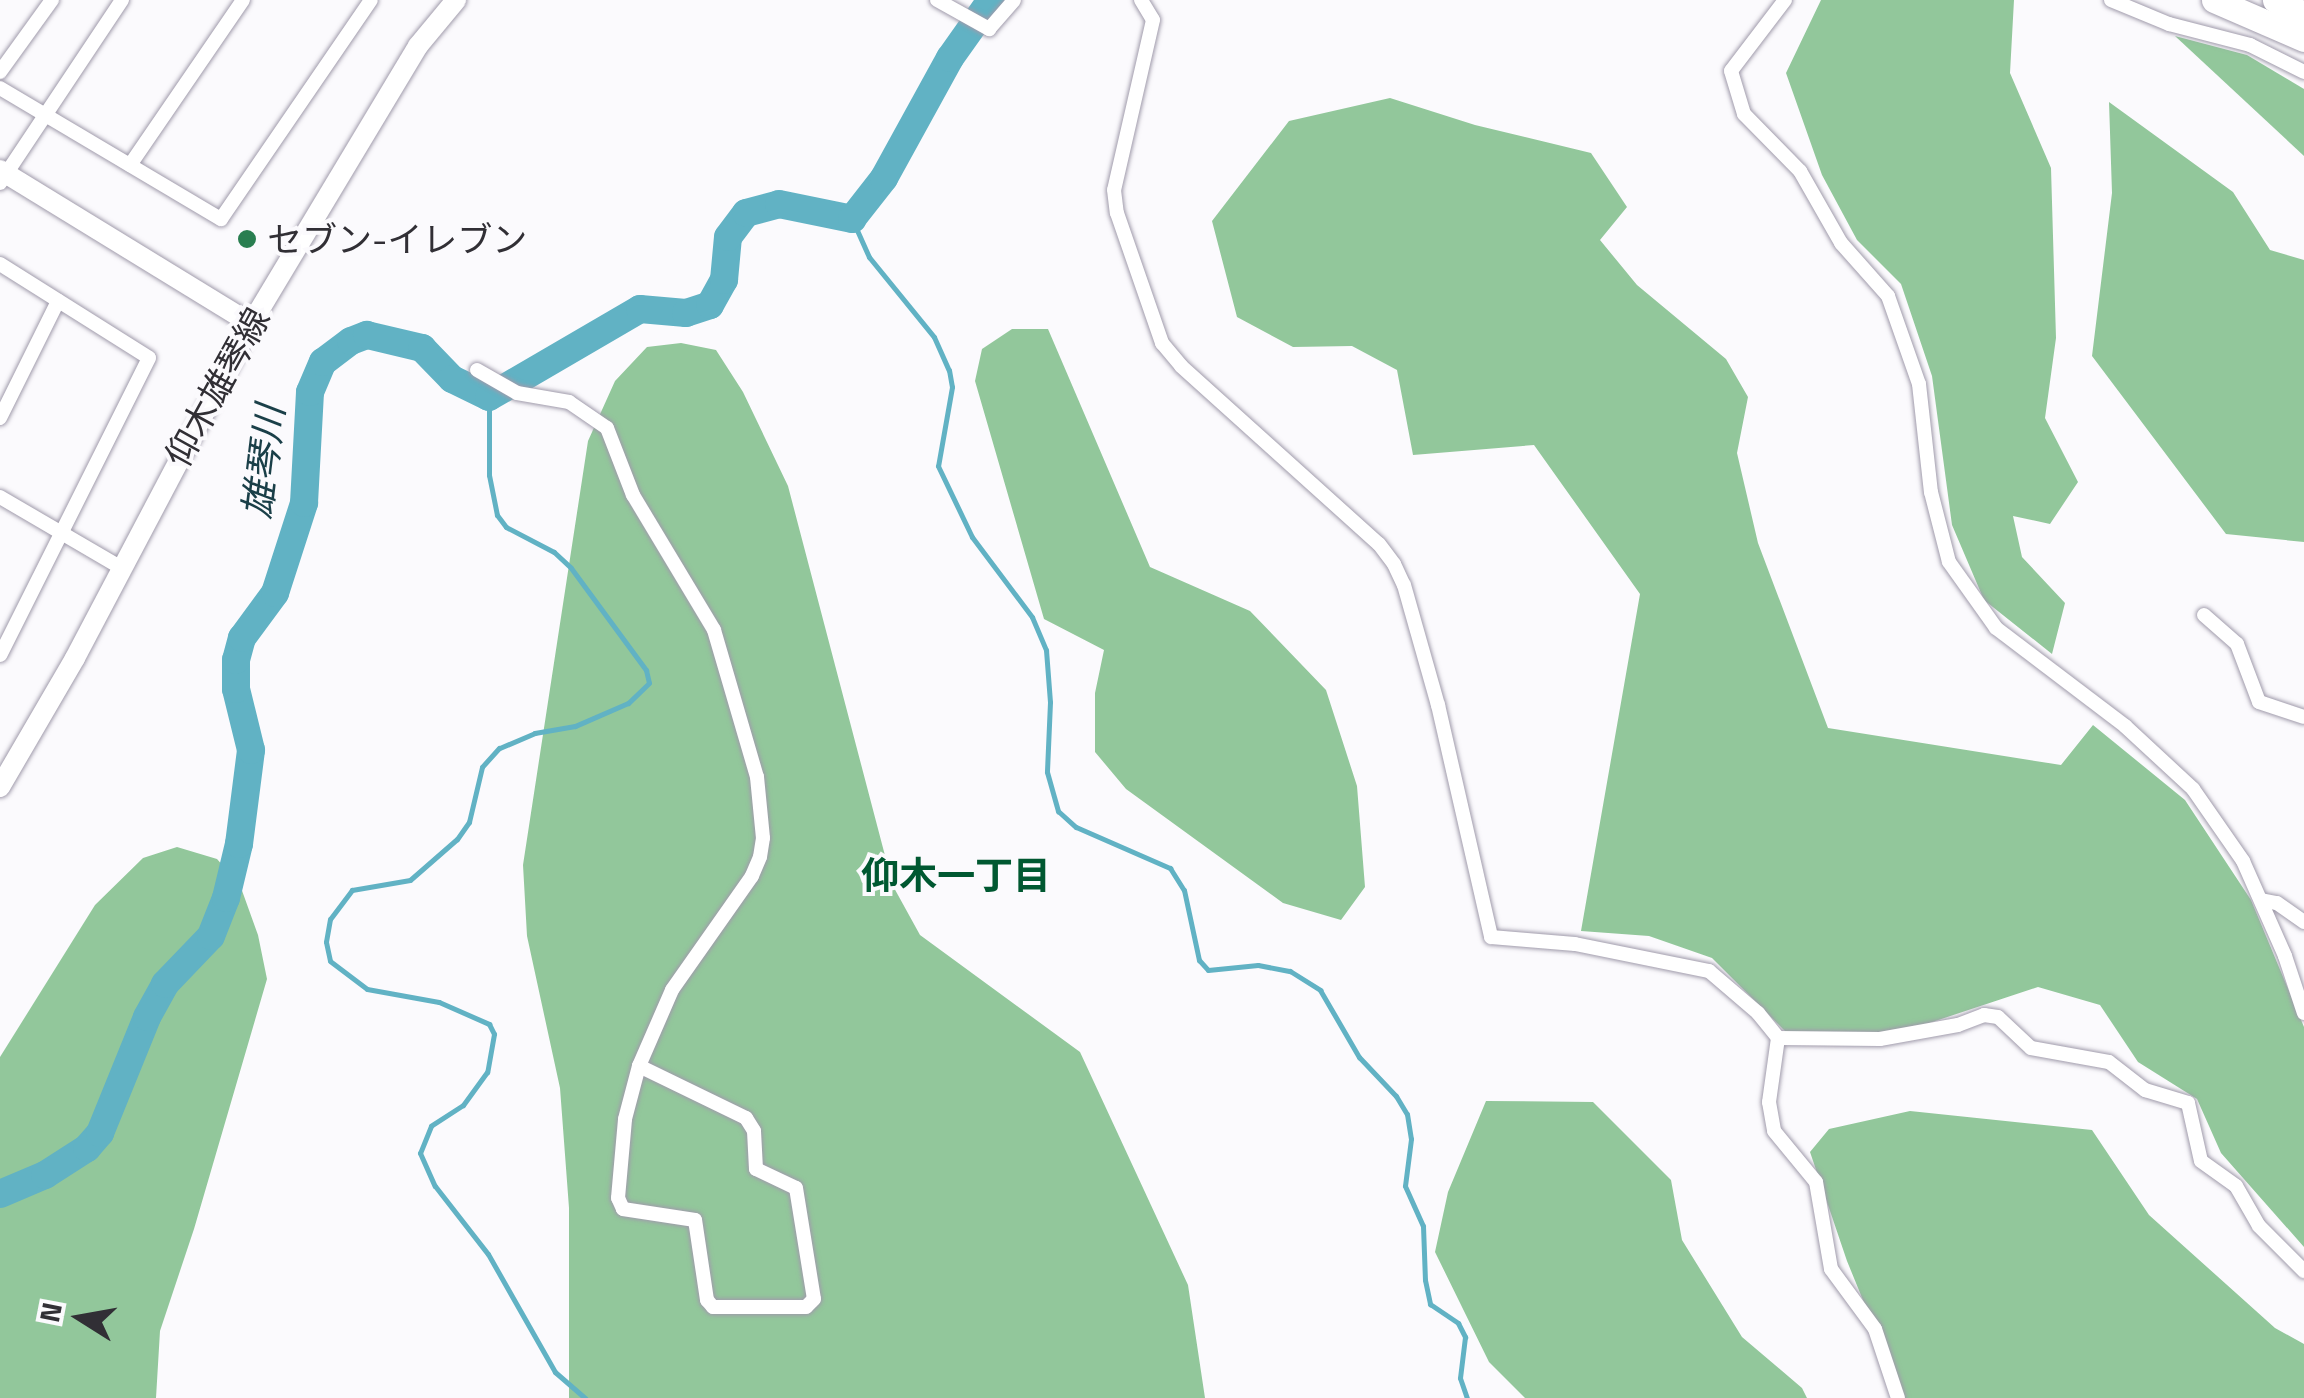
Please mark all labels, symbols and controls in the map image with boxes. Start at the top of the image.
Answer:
place label: セブン-イレブン [267,218,527,260]
marker: セブン-イレブン [236,228,258,250]
street label: 仰木雄琴線 [156,300,278,474]
water label: 雄琴川 [234,403,294,521]
district label: 仰木一丁目 [861,853,1051,899]
north arrow [30,1268,130,1368]
text: N [27,1299,73,1326]

